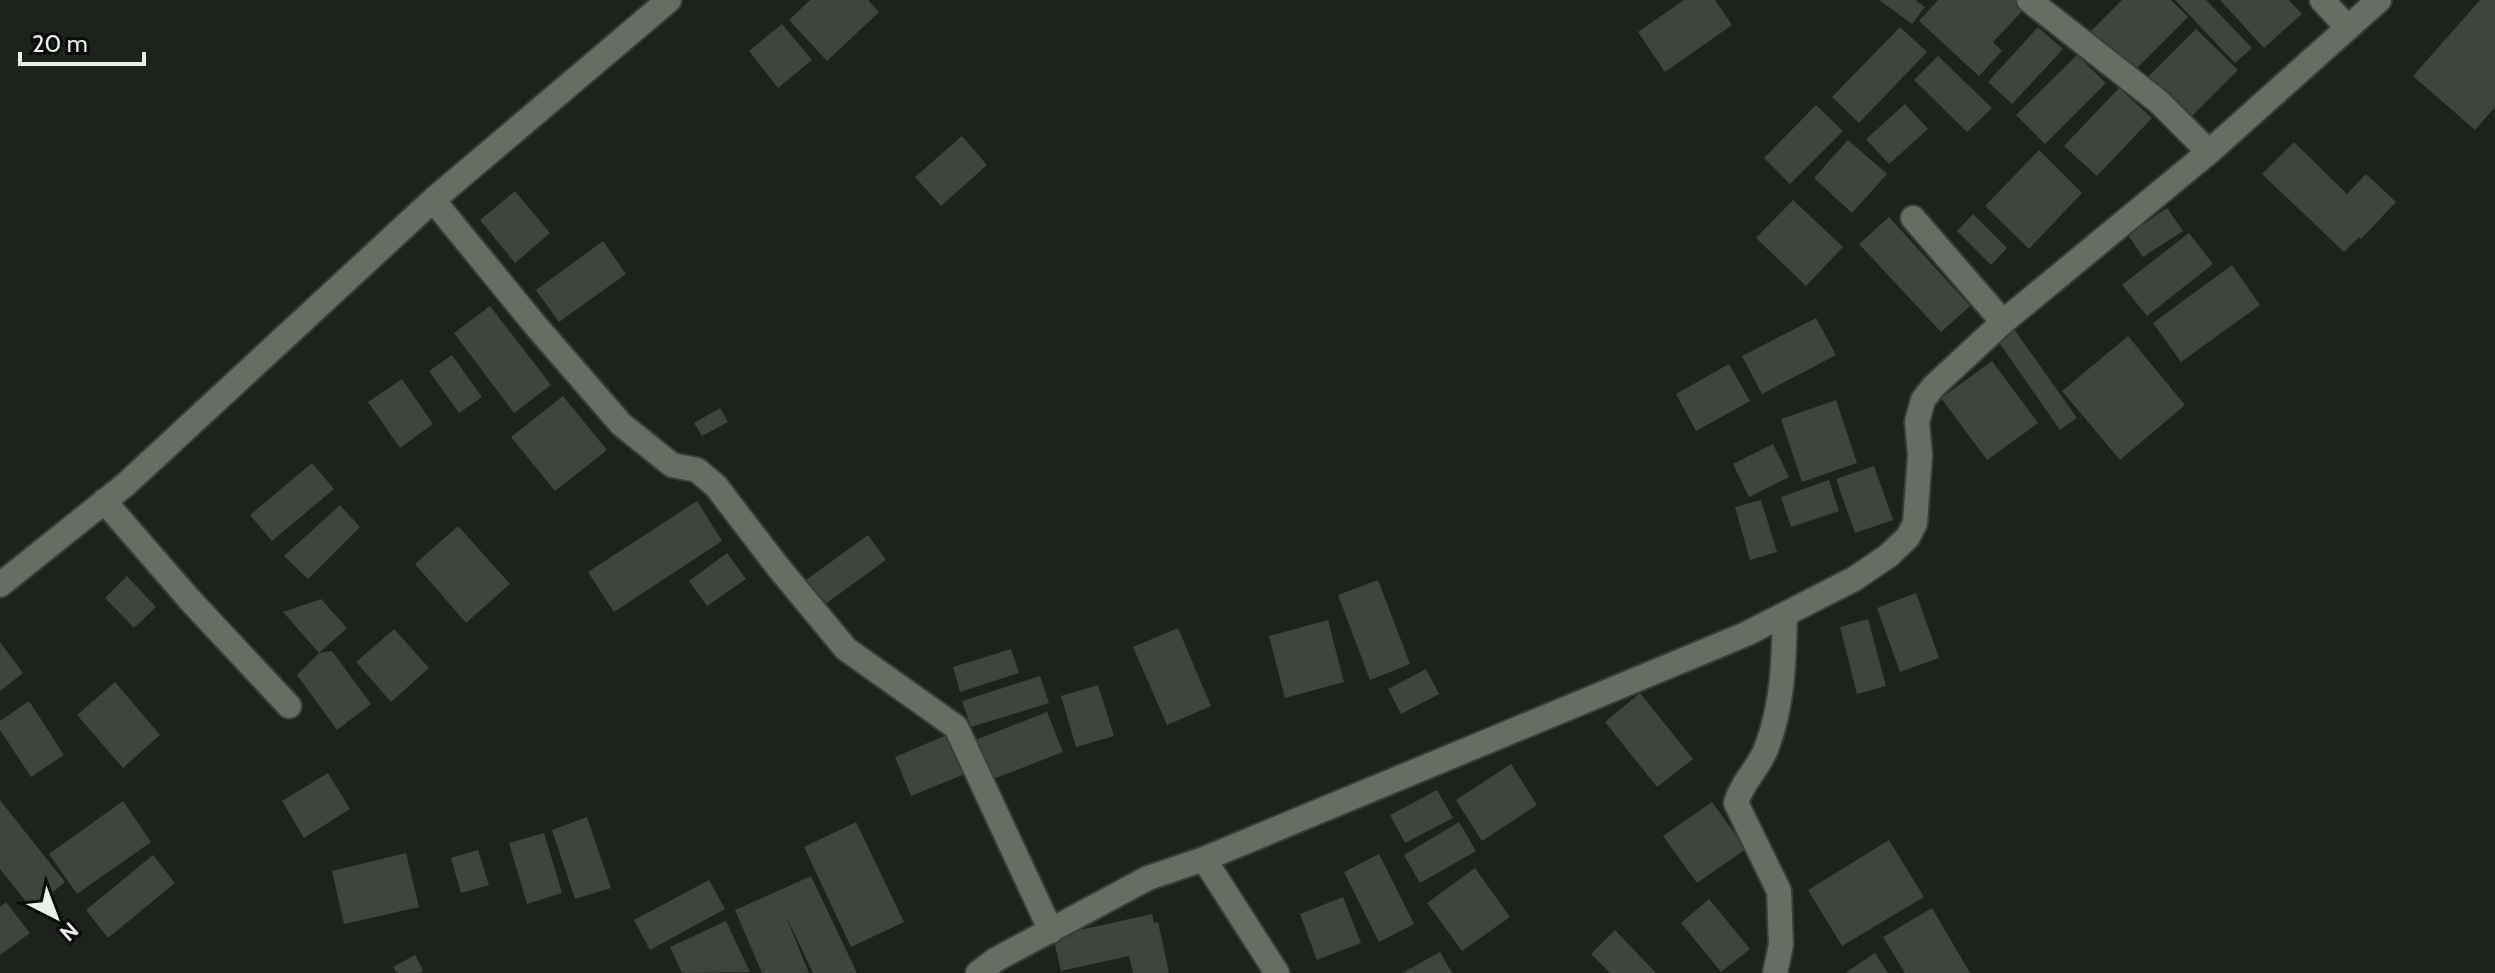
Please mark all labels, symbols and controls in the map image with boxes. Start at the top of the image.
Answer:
scale bar [20,16,144,66]
text: 20 m [32,29,88,58]
north arrow [16,877,96,957]
text: N [54,916,84,947]

